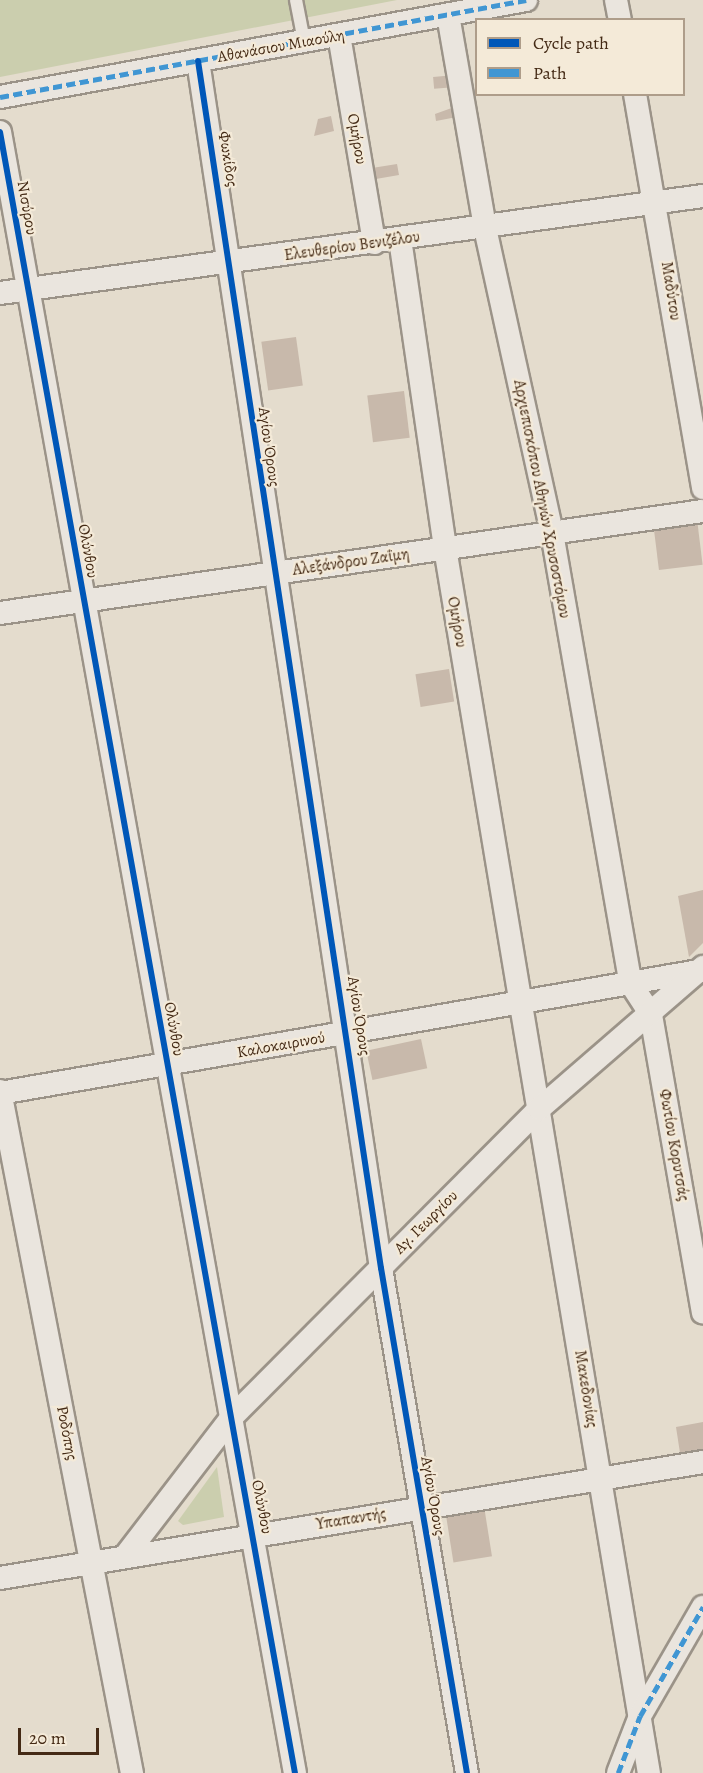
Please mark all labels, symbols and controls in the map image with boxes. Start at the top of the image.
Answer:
legend [475,18,685,96]
street label: Αθανάσιου Μιαούλη [216,25,346,67]
text: Cycle path [533,31,609,55]
text: Path [533,61,567,85]
street label: Ομήρου [343,112,371,166]
street label: Φωκίδος [214,130,242,188]
street label: Νισύρου [13,179,41,237]
street label: Ελευθερίου Βενιζέλου [283,227,421,265]
street label: Μαδύτου [657,260,685,322]
street label: Αρχιεπισκόπου Αθηνών Χρυσοστόμου [509,378,575,620]
street label: Αγίου Όρους [254,406,284,488]
street label: Ολύνθου [74,522,102,580]
street label: Αλεξάνδρου Ζαΐμη [291,544,411,580]
street label: Ομήρου [443,595,471,649]
street label: Αγίου Όρους [343,975,375,1057]
street label: Ολύνθου [160,1000,188,1058]
street label: Καλοκαιρινού [236,1028,326,1062]
street label: Φωτίου Κορυτσάς [655,1087,693,1203]
street label: Αγ. Γεωργίου [390,1186,462,1258]
street label: Μακεδονίας [570,1349,602,1429]
street label: Ροδόπης [52,1404,82,1462]
street label: Αγίου Όρους [417,1455,449,1537]
street label: Ολύνθου [247,1478,277,1536]
street label: Υπαπαντής [315,1504,387,1534]
scale bar [21,1716,102,1754]
text: 20 m [29,1726,66,1750]

